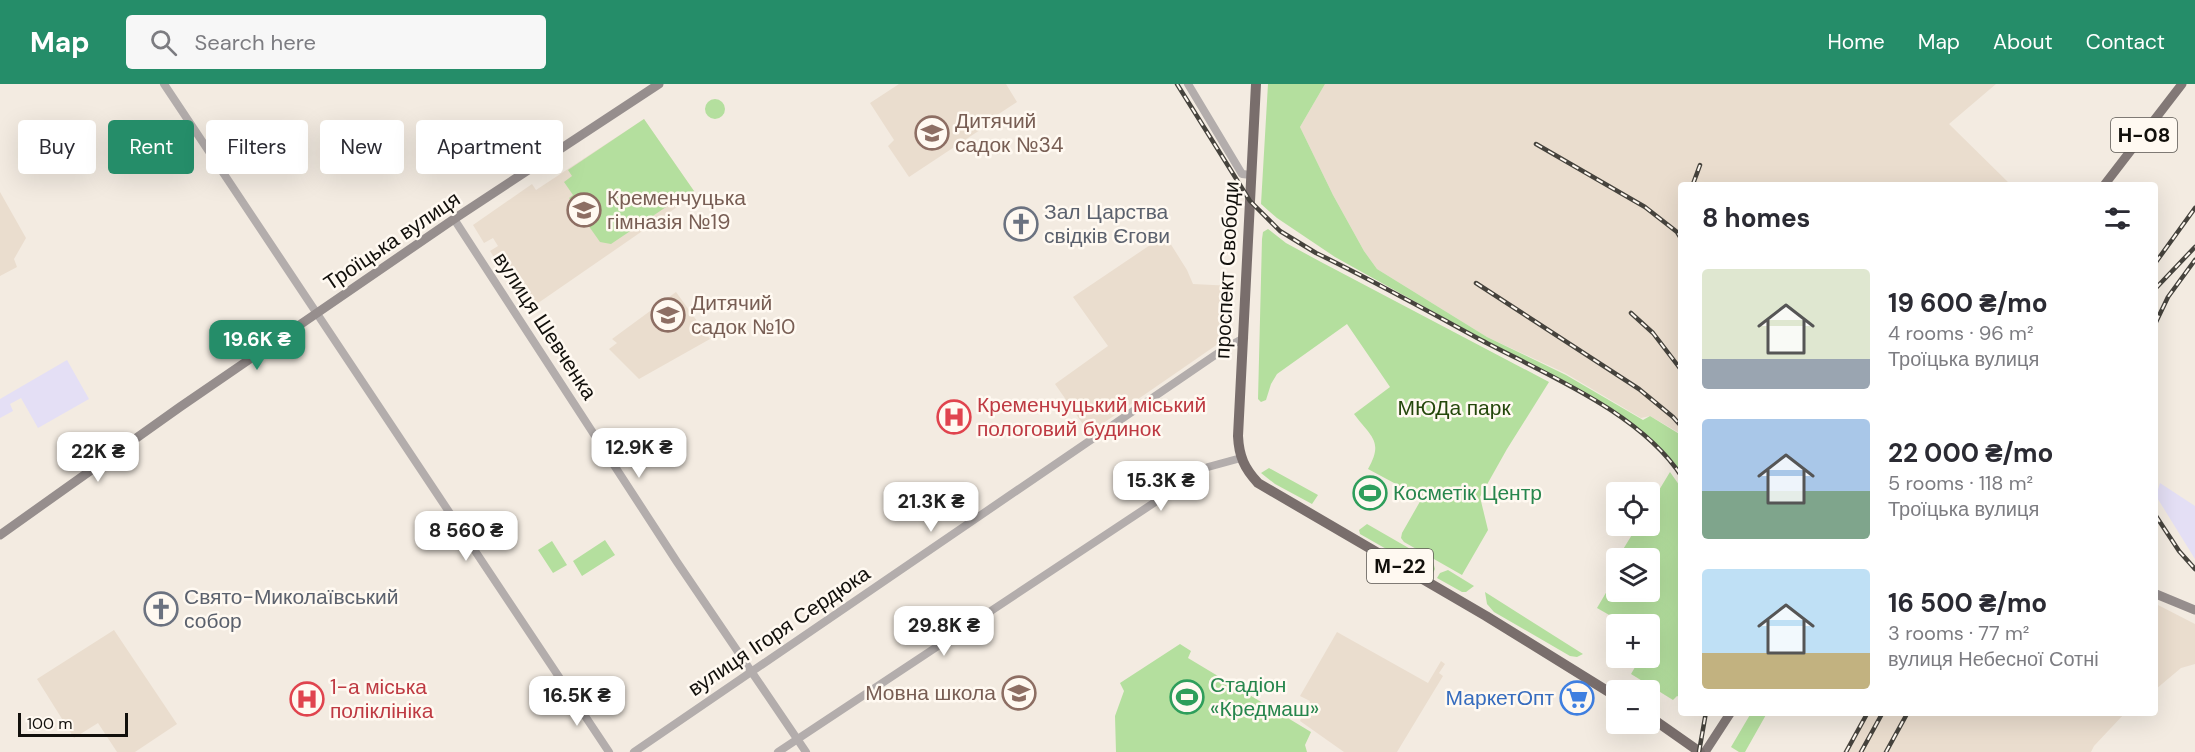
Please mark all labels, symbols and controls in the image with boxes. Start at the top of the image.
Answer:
search box [126,15,546,69]
text: Map [30,24,90,61]
icon: search [147,26,180,59]
text: Search here [195,28,316,57]
text: Home [1827,28,1885,56]
text: Map [1918,28,1960,56]
text: About [1993,28,2053,56]
text: Contact [2086,28,2165,56]
place label: Дитячий садок №34 [955,107,1064,159]
school or university icon: Дитячий садок №34 [914,115,950,151]
road number: Н-08 [2111,118,2177,152]
chip: Buy [18,120,96,174]
chip: Rent [108,120,194,174]
chip: Filters [206,120,308,174]
chip: New [320,120,404,174]
chip: Apartment [416,120,563,174]
street label: проспект Свободи [1208,180,1246,360]
place label: Кременчуцька гімназія №19 [607,184,746,236]
street label: Троїцька вулиця [318,185,466,297]
school or university icon: Кременчуцька гімназія №19 [566,192,602,228]
place label: Зал Царства свідків Єгови [1044,198,1170,250]
text: 8 homes [1702,201,1810,235]
icon: filters [2101,202,2134,235]
church icon: Зал Царства свідків Єгови [1003,206,1039,242]
street label: вулиця Шевченка [487,247,603,405]
text: 19 600 ₴/mo [1888,286,2048,320]
place label: Дитячий садок №10 [691,289,795,341]
icon: home [1750,293,1822,365]
school or university icon: Дитячий садок №10 [650,297,686,333]
pin: 19.6K ₴ [202,320,312,371]
text: 4 rooms · 96 m² [1888,320,2034,346]
text: 19.6K ₴ [223,326,291,352]
text: Троїцька вулиця [1888,346,2039,372]
place label: Кременчуцький міський пологовий будинок [977,391,1206,443]
park label: МЮДа парк [1397,394,1511,422]
hospital icon: Кременчуцький міський пологовий будинок [936,399,972,435]
pin: 12.9K ₴ [584,428,694,479]
pin: 22K ₴ [56,432,140,483]
text: 12.9K ₴ [605,434,673,460]
text: 22 000 ₴/mo [1888,436,2053,470]
text: 22K ₴ [71,438,125,464]
icon: home [1750,443,1822,515]
pin: 15.3K ₴ [1106,461,1216,512]
text: 15.3K ₴ [1127,467,1195,493]
text: 5 rooms · 118 m² [1888,470,2033,496]
sports icon: Косметік Центр [1352,475,1388,511]
place label: Косметік Центр [1393,479,1542,507]
pin: 21.3K ₴ [876,482,986,533]
map controls [1606,482,1660,734]
button: locate [1606,482,1660,536]
text: 21.3K ₴ [897,488,965,514]
text: Троїцька вулиця [1888,496,2039,522]
pin: 8 560 ₴ [411,511,521,562]
text: 8 560 ₴ [429,517,503,543]
button: layers [1606,548,1660,602]
road number: М-22 [1367,549,1433,583]
street label: вулиця Ігоря Сердюка [682,559,876,702]
place label: Свято-Миколаївський собор [184,583,399,635]
text: 16 500 ₴/mo [1888,586,2047,620]
church icon: Свято-Миколаївський собор [143,591,179,627]
icon: home [1750,593,1822,665]
pin: 29.8K ₴ [889,606,999,657]
text: 29.8K ₴ [908,612,980,638]
button: + [1606,614,1660,668]
text: 3 rooms · 77 m² [1888,620,2029,646]
text: вулиця Небесної Сотні [1888,646,2099,672]
place label: Стадіон «Кредмаш» [1210,671,1319,723]
place label: 1-а міська поліклініка [330,673,434,725]
school or university icon: Мовна школа [1001,675,1037,711]
pin: 16.5K ₴ [522,676,632,727]
place label: Мовна школа [865,679,996,707]
sports icon: Стадіон «Кредмаш» [1169,679,1205,715]
supermarket icon: МаркетОпт [1559,680,1595,716]
button: − [1606,680,1660,734]
hospital icon: 1-а міська поліклініка [289,681,325,717]
text: 16.5K ₴ [543,682,611,708]
place label: МаркетОпт [1446,684,1554,712]
scale bar [18,710,128,738]
text: 100 m [27,713,72,734]

